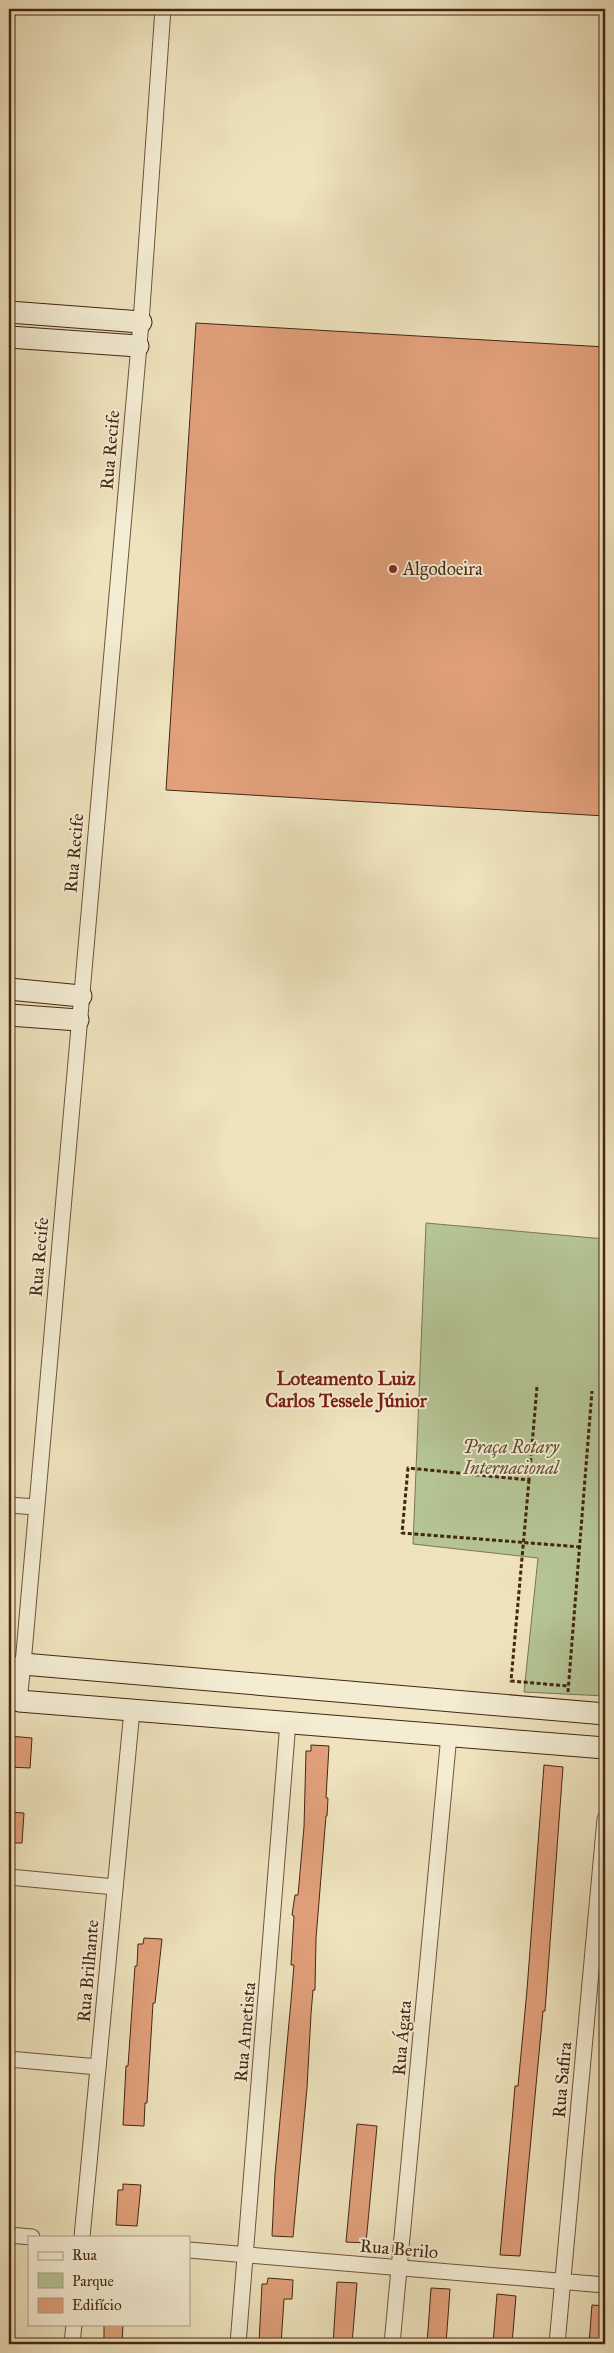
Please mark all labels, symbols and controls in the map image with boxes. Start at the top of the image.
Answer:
street label: Rua Recife [96,409,124,491]
place label: Algodoeira [402,558,483,581]
marker: Algodoeira [387,563,399,575]
street label: Rua Recife [60,812,88,894]
street label: Rua Recife [25,1216,53,1298]
district label: Loteamento Luiz Carlos Tessele Júnior [265,1367,428,1413]
park label: Praça Rotary Internacional [462,1436,561,1479]
street label: Rua Brilhante [73,1919,103,2023]
street label: Rua Ametista [230,1981,260,2083]
street label: Rua Ágata [386,1999,417,2077]
street label: Rua Safira [548,2041,576,2119]
street label: Rua Berilo [359,2235,439,2263]
legend [28,2236,190,2326]
text: Rua [72,2246,97,2264]
text: Parque [72,2272,114,2291]
text: Edifício [72,2296,122,2314]

